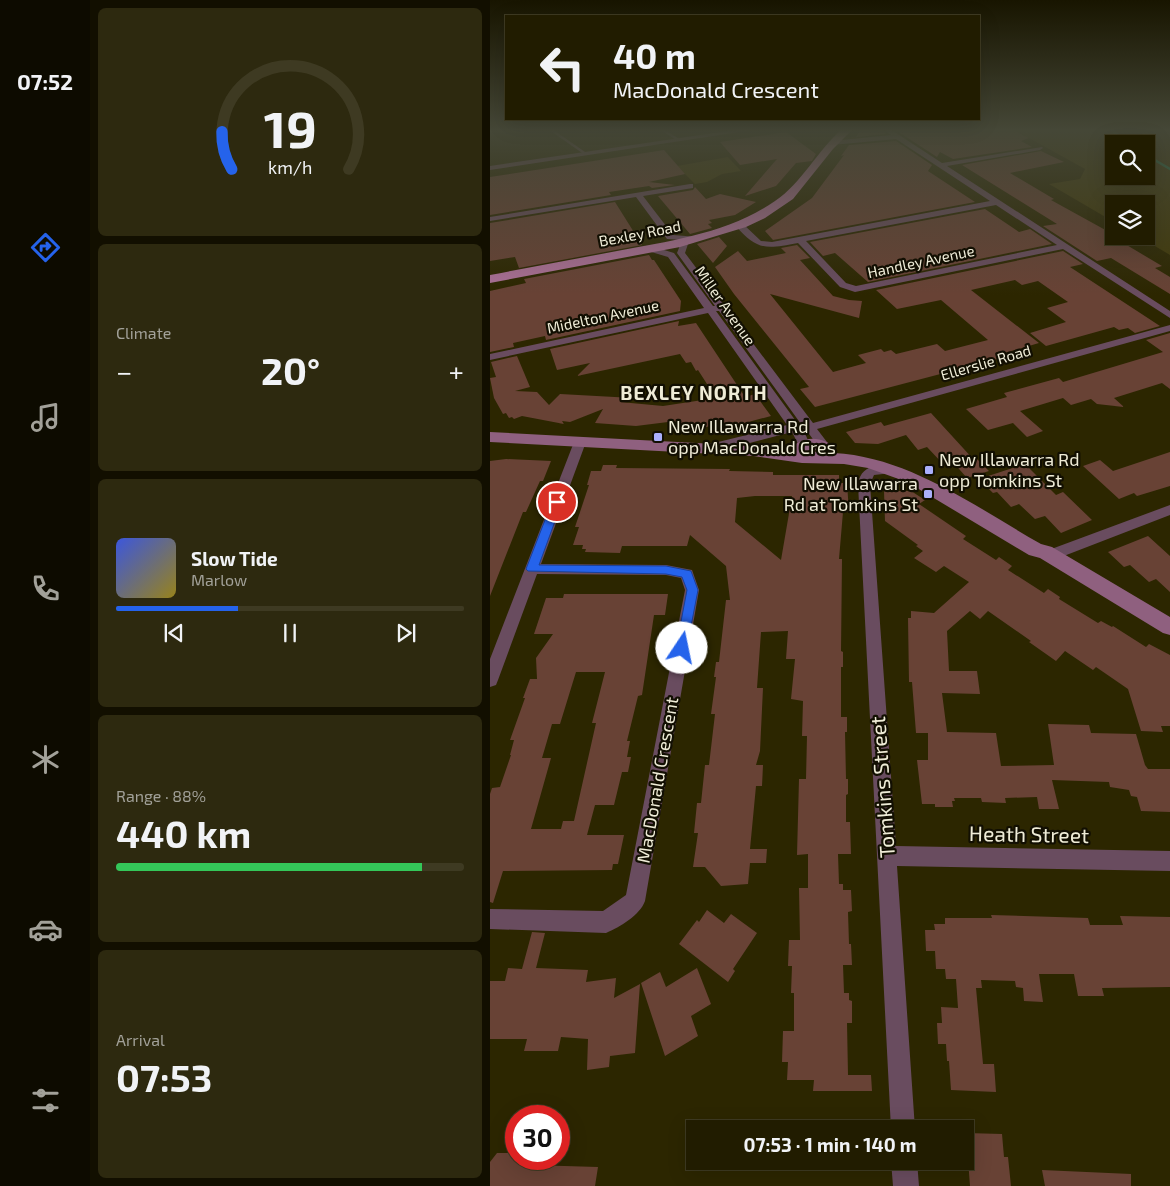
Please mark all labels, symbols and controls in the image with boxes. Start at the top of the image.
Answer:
text: 40 m [613,34,696,76]
icon: left [530,35,595,100]
text: 07:52 [17,68,73,94]
text: MacDonald Crescent [613,76,819,102]
text: 19 [263,96,317,158]
map controls [1105,135,1155,245]
button: search [1105,135,1155,185]
text: km/h [268,156,312,178]
button: layers [1105,195,1155,245]
street label: Bexley Road [597,216,682,250]
icon: directions [28,230,63,265]
street label: Handley Avenue [866,241,976,281]
street label: Miller Avenue [692,262,760,349]
street label: Midelton Avenue [545,295,660,337]
text: Climate [116,323,171,342]
street label: Ellerslie Road [938,341,1033,384]
text: 20° [261,347,320,393]
text: − [116,354,132,388]
text: + [449,354,464,388]
district label: BEXLEY NORTH [620,381,768,404]
icon: music [28,400,63,435]
place label: New Illawarra Rd opp MacDonald Cres [668,415,836,458]
marker: New Illawarra Rd opp MacDonald Cres [652,431,664,443]
place label: New Illawarra Rd opp Tomkins St [939,448,1080,491]
marker: New Illawarra Rd opp Tomkins St [923,464,935,476]
place label: New Illawarra Rd at Tomkins St [784,472,918,515]
pin [536,481,578,523]
icon: arrive [543,488,571,516]
marker: New Illawarra Rd at Tomkins St [922,488,934,500]
text: Slow Tide [191,547,278,570]
text: Marlow [191,570,247,589]
icon: phone [28,571,63,606]
icon: previous [160,619,188,647]
icon: pause [276,619,304,647]
icon: next [392,619,420,647]
position arrow [655,621,707,673]
street label: MacDonald Crescent [632,695,682,865]
street label: Tomkins Street [864,715,899,859]
icon: climate [28,742,63,777]
text: Range · 88% [116,786,206,805]
text: 440 km [116,810,251,856]
street label: Heath Street [969,820,1089,847]
icon: car [28,912,63,947]
text: Arrival [116,1030,165,1049]
text: 07:53 [116,1054,212,1100]
icon: filters [28,1083,63,1118]
speed limit sign: 30 [505,1105,570,1170]
text: 07:53 · 1 min · 140 m [744,1133,916,1156]

